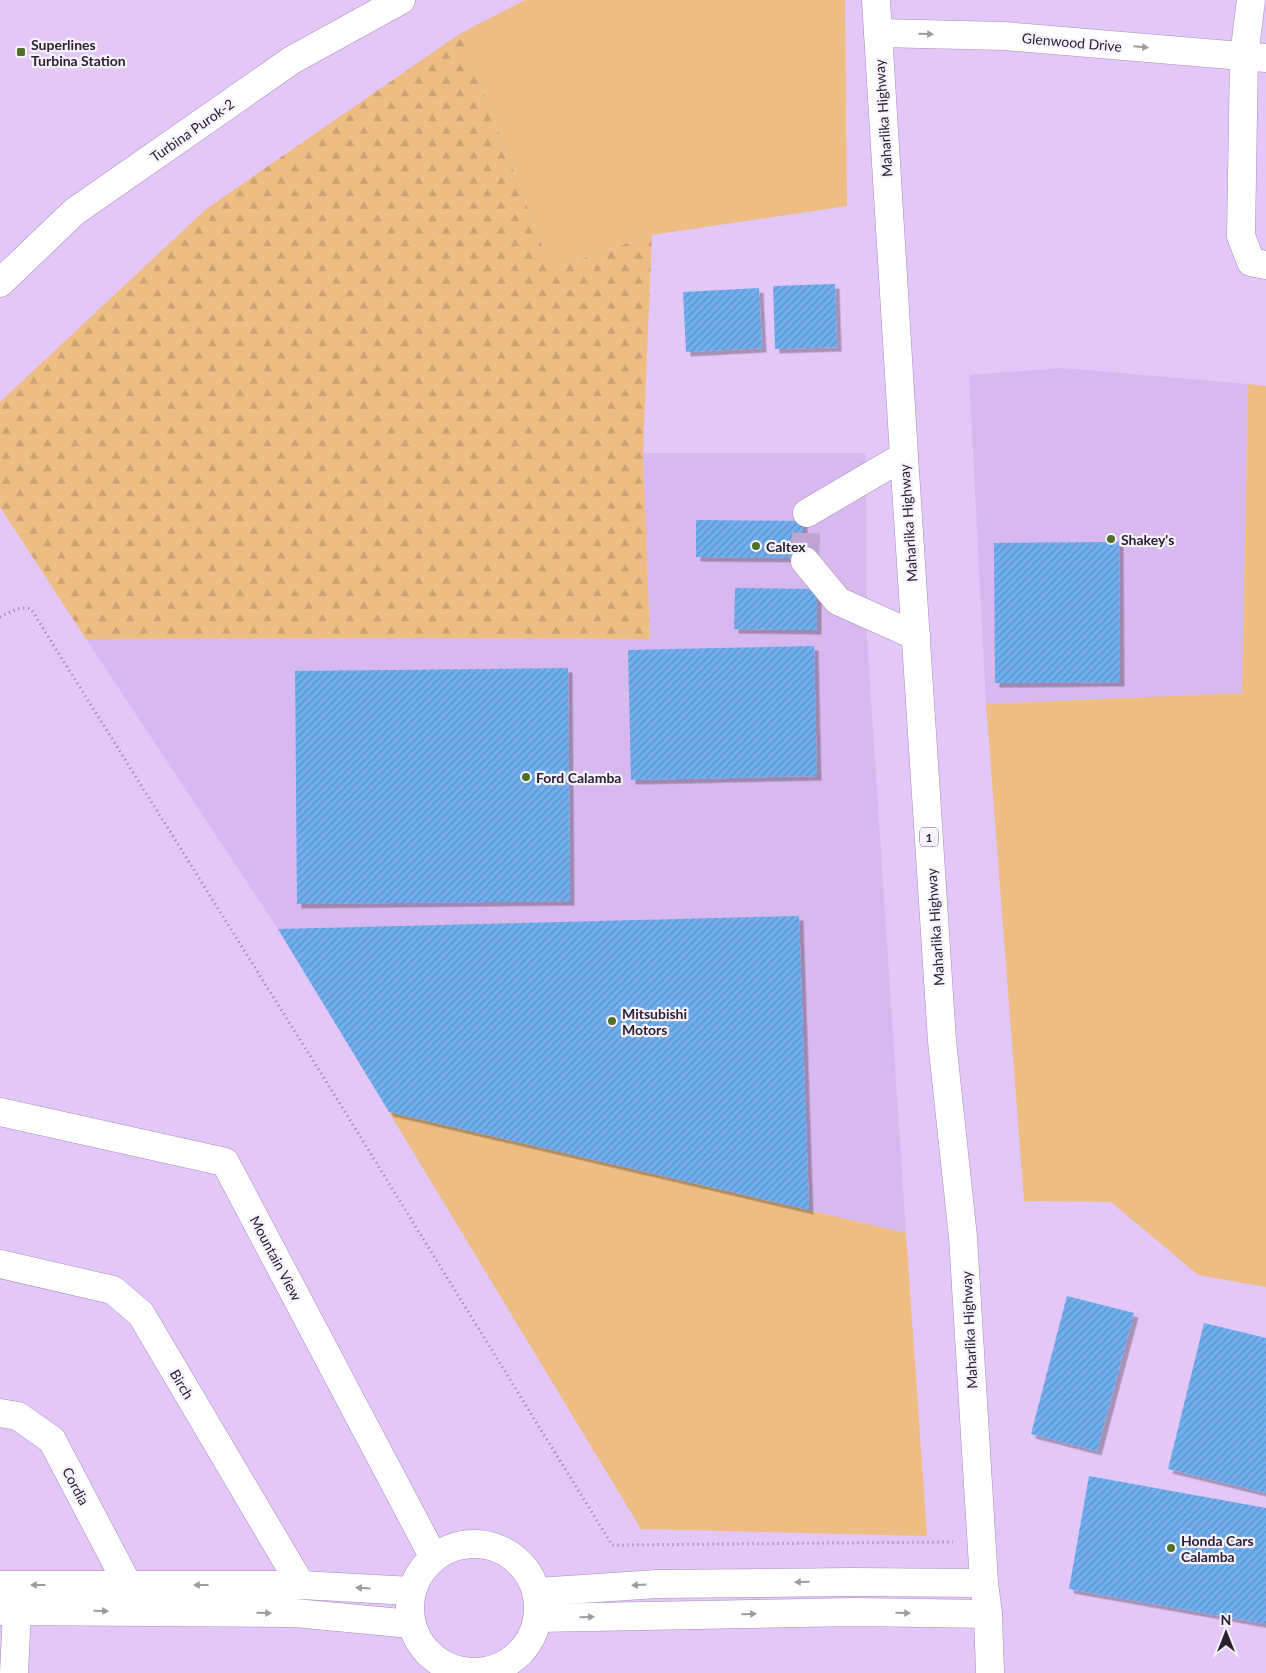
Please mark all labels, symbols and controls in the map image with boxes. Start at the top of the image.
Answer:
street label: Glenwood Drive [1021,29,1123,55]
one-way arrow [919,30,935,38]
place label: Superlines Turbina Station [31,36,126,69]
one-way arrow [1133,44,1149,52]
marker: Superlines Turbina Station [15,46,27,58]
street label: Maharlika Highway [870,58,896,177]
street label: Turbina Purok-2 [147,95,237,165]
street label: Maharlika Highway [895,463,921,582]
place label: Shakey's [1121,531,1174,548]
marker: Shakey's [1105,533,1117,545]
place label: Caltex [766,538,806,555]
marker: Caltex [750,540,762,552]
place label: Ford Calamba [536,769,621,786]
marker: Ford Calamba [520,771,532,783]
road number: 1 [920,828,938,846]
street label: Maharlika Highway [922,867,948,986]
place label: Mitsubishi Motors [622,1005,687,1038]
marker: Mitsubishi Motors [606,1015,618,1027]
street label: Mountain View [247,1213,305,1303]
street label: Maharlika Highway [957,1270,981,1389]
street label: Birch [167,1366,197,1402]
street label: Cordia [59,1464,93,1508]
place label: Honda Cars Calamba [1181,1532,1254,1565]
marker: Honda Cars Calamba [1165,1542,1177,1554]
one-way arrow [794,1578,810,1586]
one-way arrow [30,1581,46,1589]
one-way arrow [192,1581,208,1589]
one-way arrow [631,1581,647,1589]
one-way arrow [355,1584,371,1592]
one-way arrow [93,1608,109,1616]
north arrow [1201,1608,1251,1658]
one-way arrow [256,1609,272,1617]
one-way arrow [742,1609,758,1617]
one-way arrow [896,1609,912,1617]
text: N [1221,1611,1231,1628]
one-way arrow [579,1613,595,1621]

